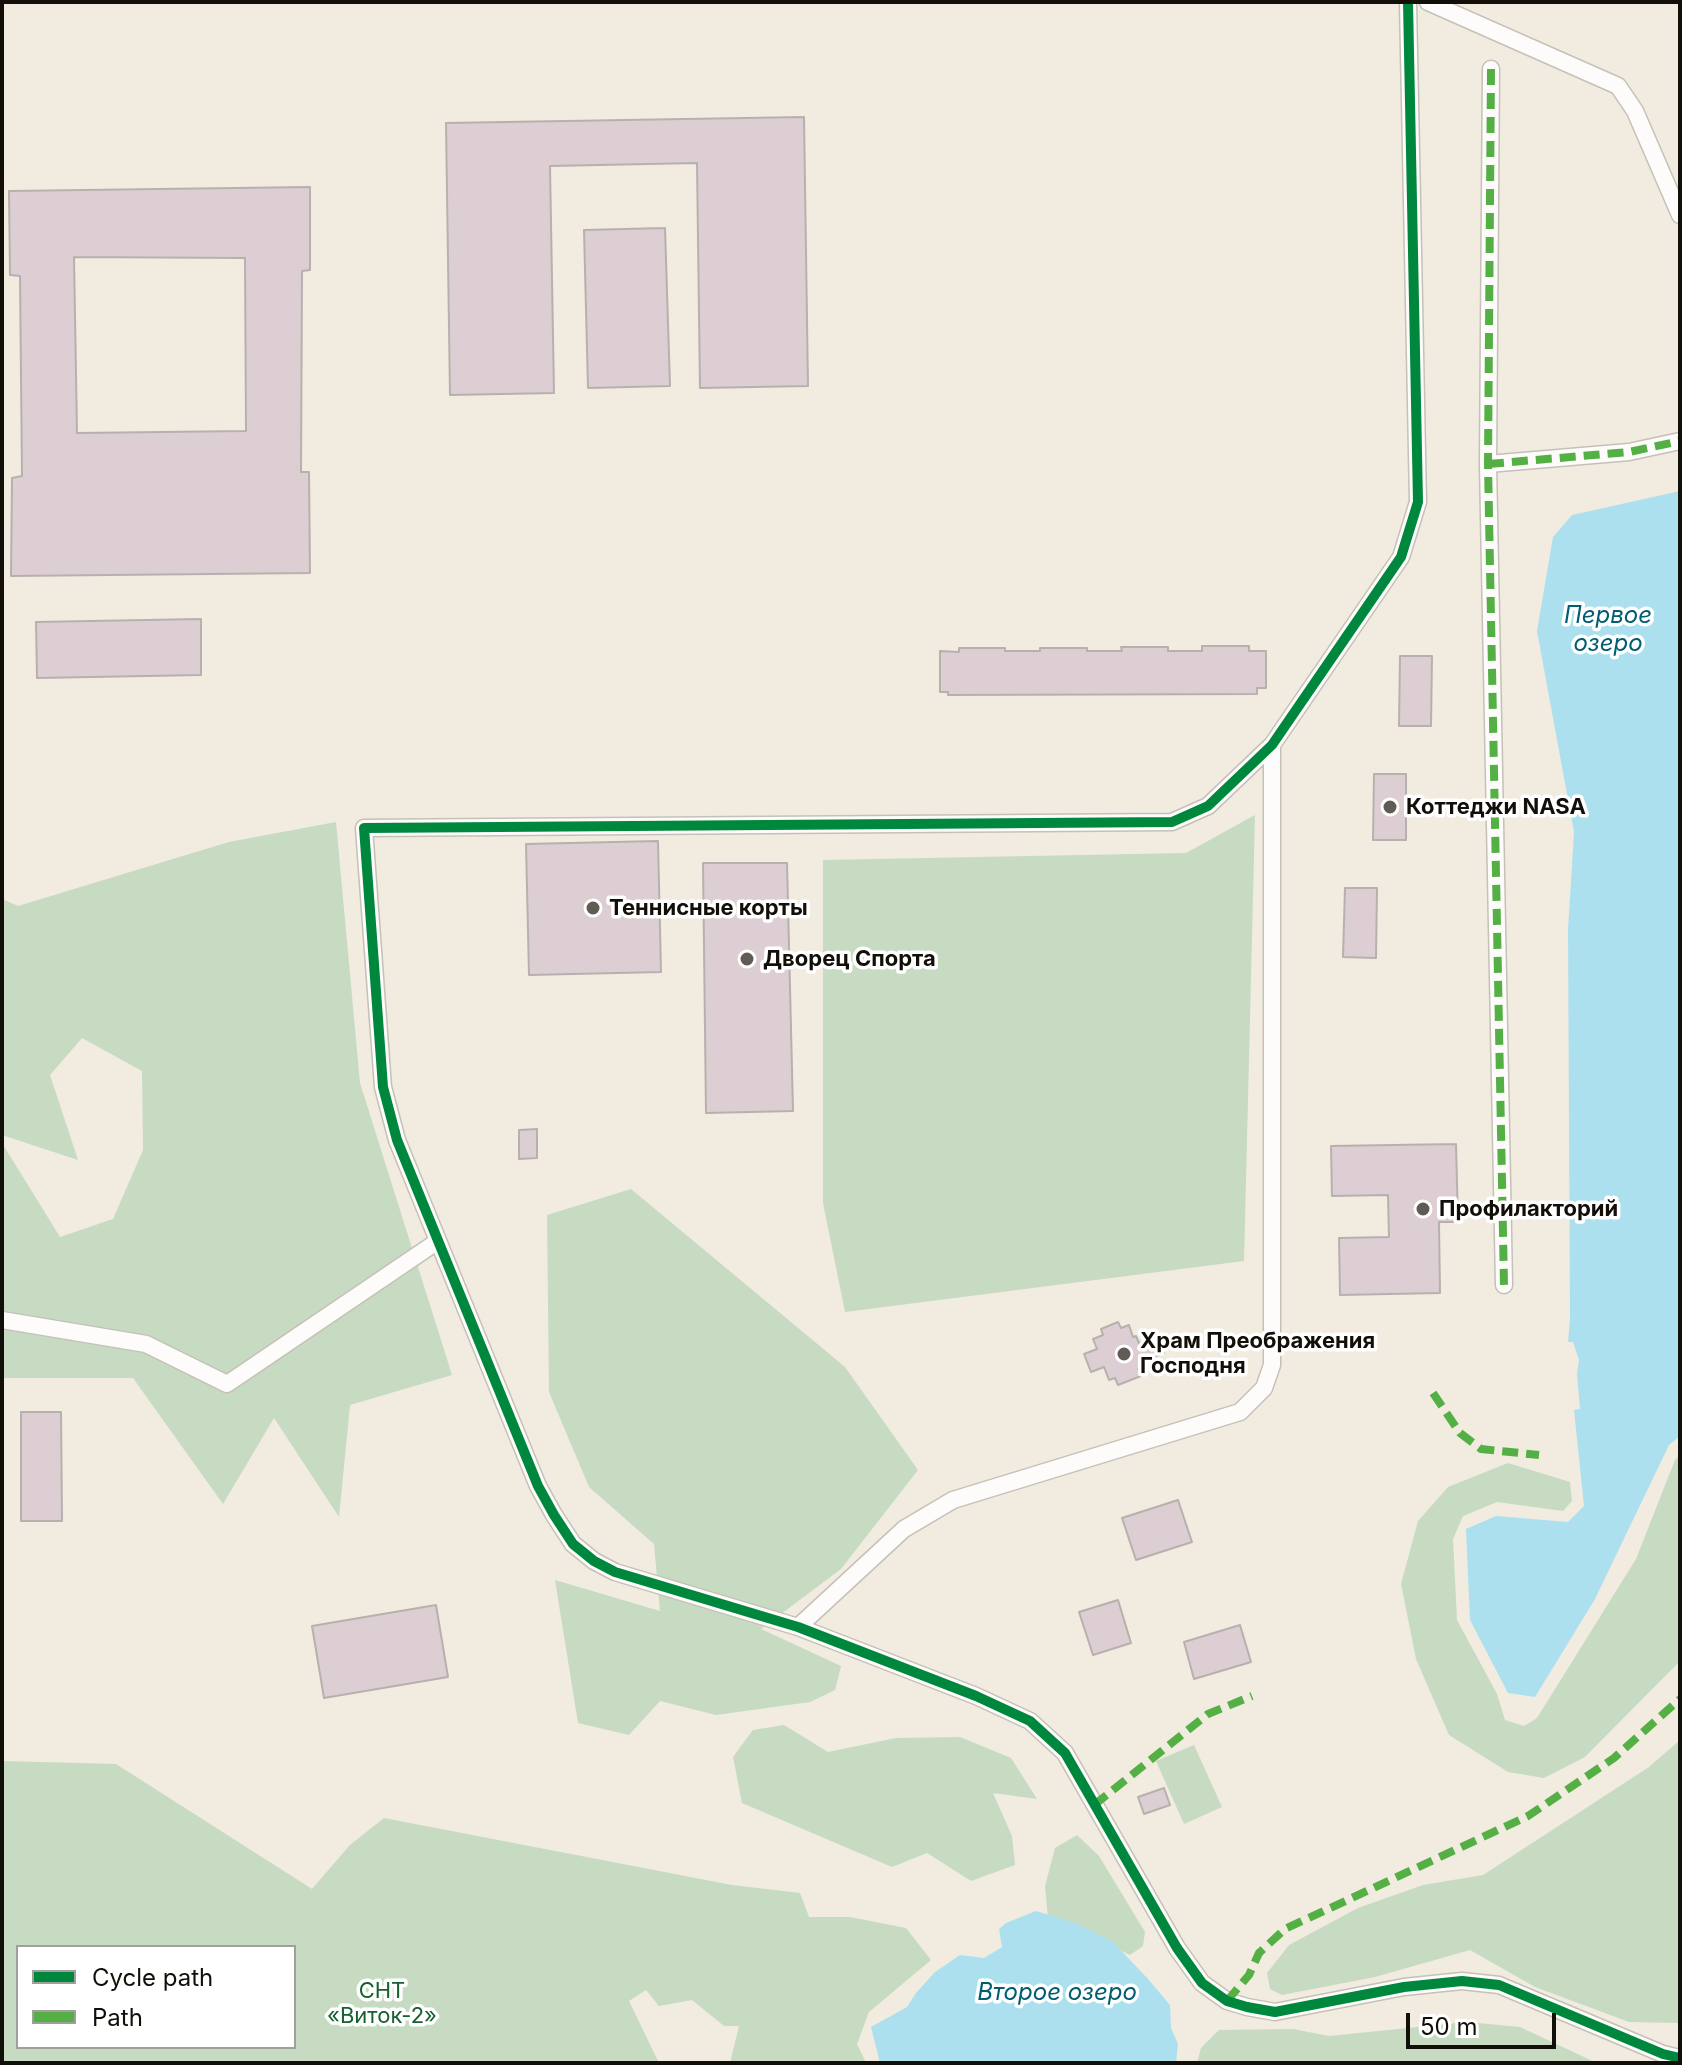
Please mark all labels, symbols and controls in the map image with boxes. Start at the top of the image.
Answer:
water label: Первое озеро [1564,602,1652,658]
place label: Коттеджи NASA [1406,794,1586,820]
marker: Коттеджи NASA [1381,798,1399,816]
place label: Теннисные корты [609,895,808,921]
marker: Теннисные корты [584,899,602,917]
place label: Дворец Спорта [763,946,936,972]
marker: Дворец Спорта [738,950,756,968]
place label: Профилакторий [1439,1196,1618,1222]
marker: Профилакторий [1414,1200,1432,1218]
place label: Храм Преображения Господня [1140,1328,1375,1380]
marker: Храм Преображения Господня [1115,1345,1133,1363]
legend [16,1945,296,2049]
text: Cycle path [92,1963,213,1992]
park label: СНТ «Виток-2» [327,1978,437,2030]
water label: Второе озеро [977,1979,1137,2007]
scale bar [1410,1997,1560,2047]
text: Path [92,2003,143,2032]
text: 50 m [1420,2012,1478,2041]

